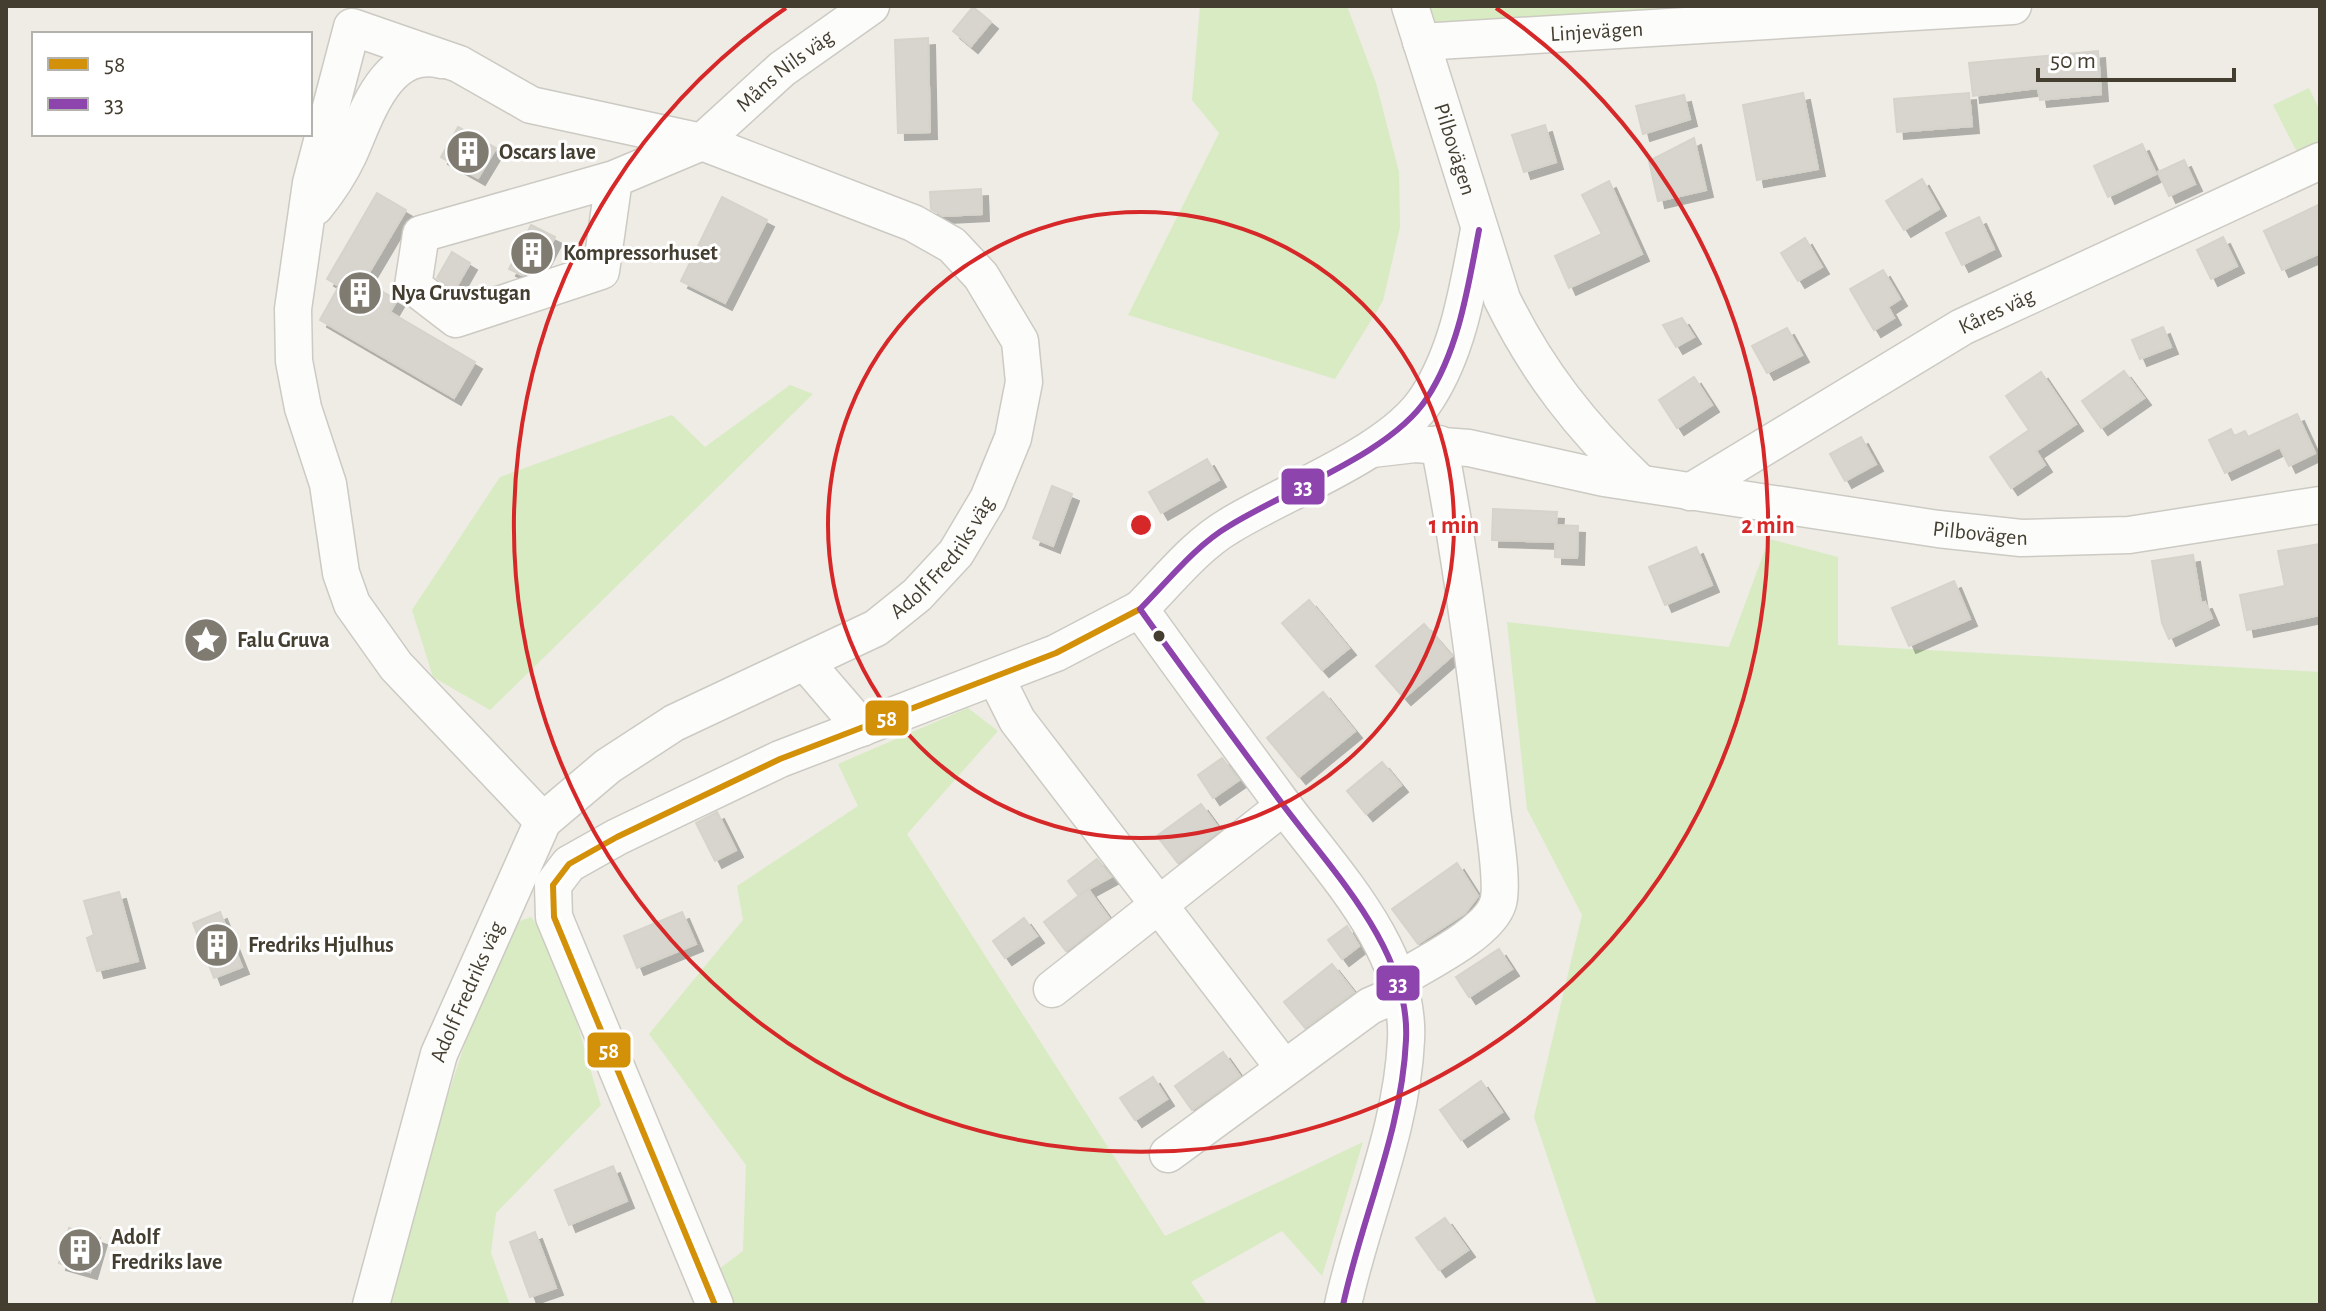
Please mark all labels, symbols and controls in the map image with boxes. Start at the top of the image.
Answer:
street label: Linjevägen [1549,18,1644,45]
street label: Måns Nils väg [732,25,837,116]
legend [32,32,312,136]
scale bar [2038,32,2234,82]
text: 50 m [2050,49,2096,73]
text: 58 [104,53,125,77]
text: 33 [104,93,124,117]
street label: Pilbovägen [1430,100,1480,198]
building icon: Oscars lave [444,128,492,176]
place label: Oscars lave [499,141,596,163]
building icon: Kompressorhuset [508,229,556,277]
place label: Kompressorhuset [563,242,718,264]
building icon: Nya Gruvstugan [336,269,384,317]
place label: Nya Gruvstugan [391,282,531,305]
street label: Kåres väg [1955,284,2038,338]
line badge: 33 [1280,467,1326,506]
text: 33 [1294,476,1312,498]
street label: Adolf Fredriks väg [886,492,998,623]
centre of rings [1127,511,1155,539]
text: 1 min [1429,514,1479,538]
text: 2 min [1741,514,1795,538]
street label: Pilbovägen [1932,517,2028,549]
place icon: Falu Gruva [182,616,230,664]
unlabelled marker [1151,628,1167,644]
place label: Falu Gruva [237,629,330,651]
line badge: 58 [864,699,910,737]
text: 58 [877,708,897,730]
street label: Adolf Fredriks väg [426,918,508,1065]
building icon: Fredriks Hjulhus [193,921,241,969]
place label: Fredriks Hjulhus [248,934,394,957]
line badge: 33 [1375,964,1421,1002]
text: 33 [1389,973,1407,995]
line badge: 58 [586,1031,632,1069]
text: 58 [599,1040,619,1062]
building icon: Adolf Fredriks lave [56,1226,104,1274]
place label: Adolf Fredriks lave [111,1226,222,1273]

